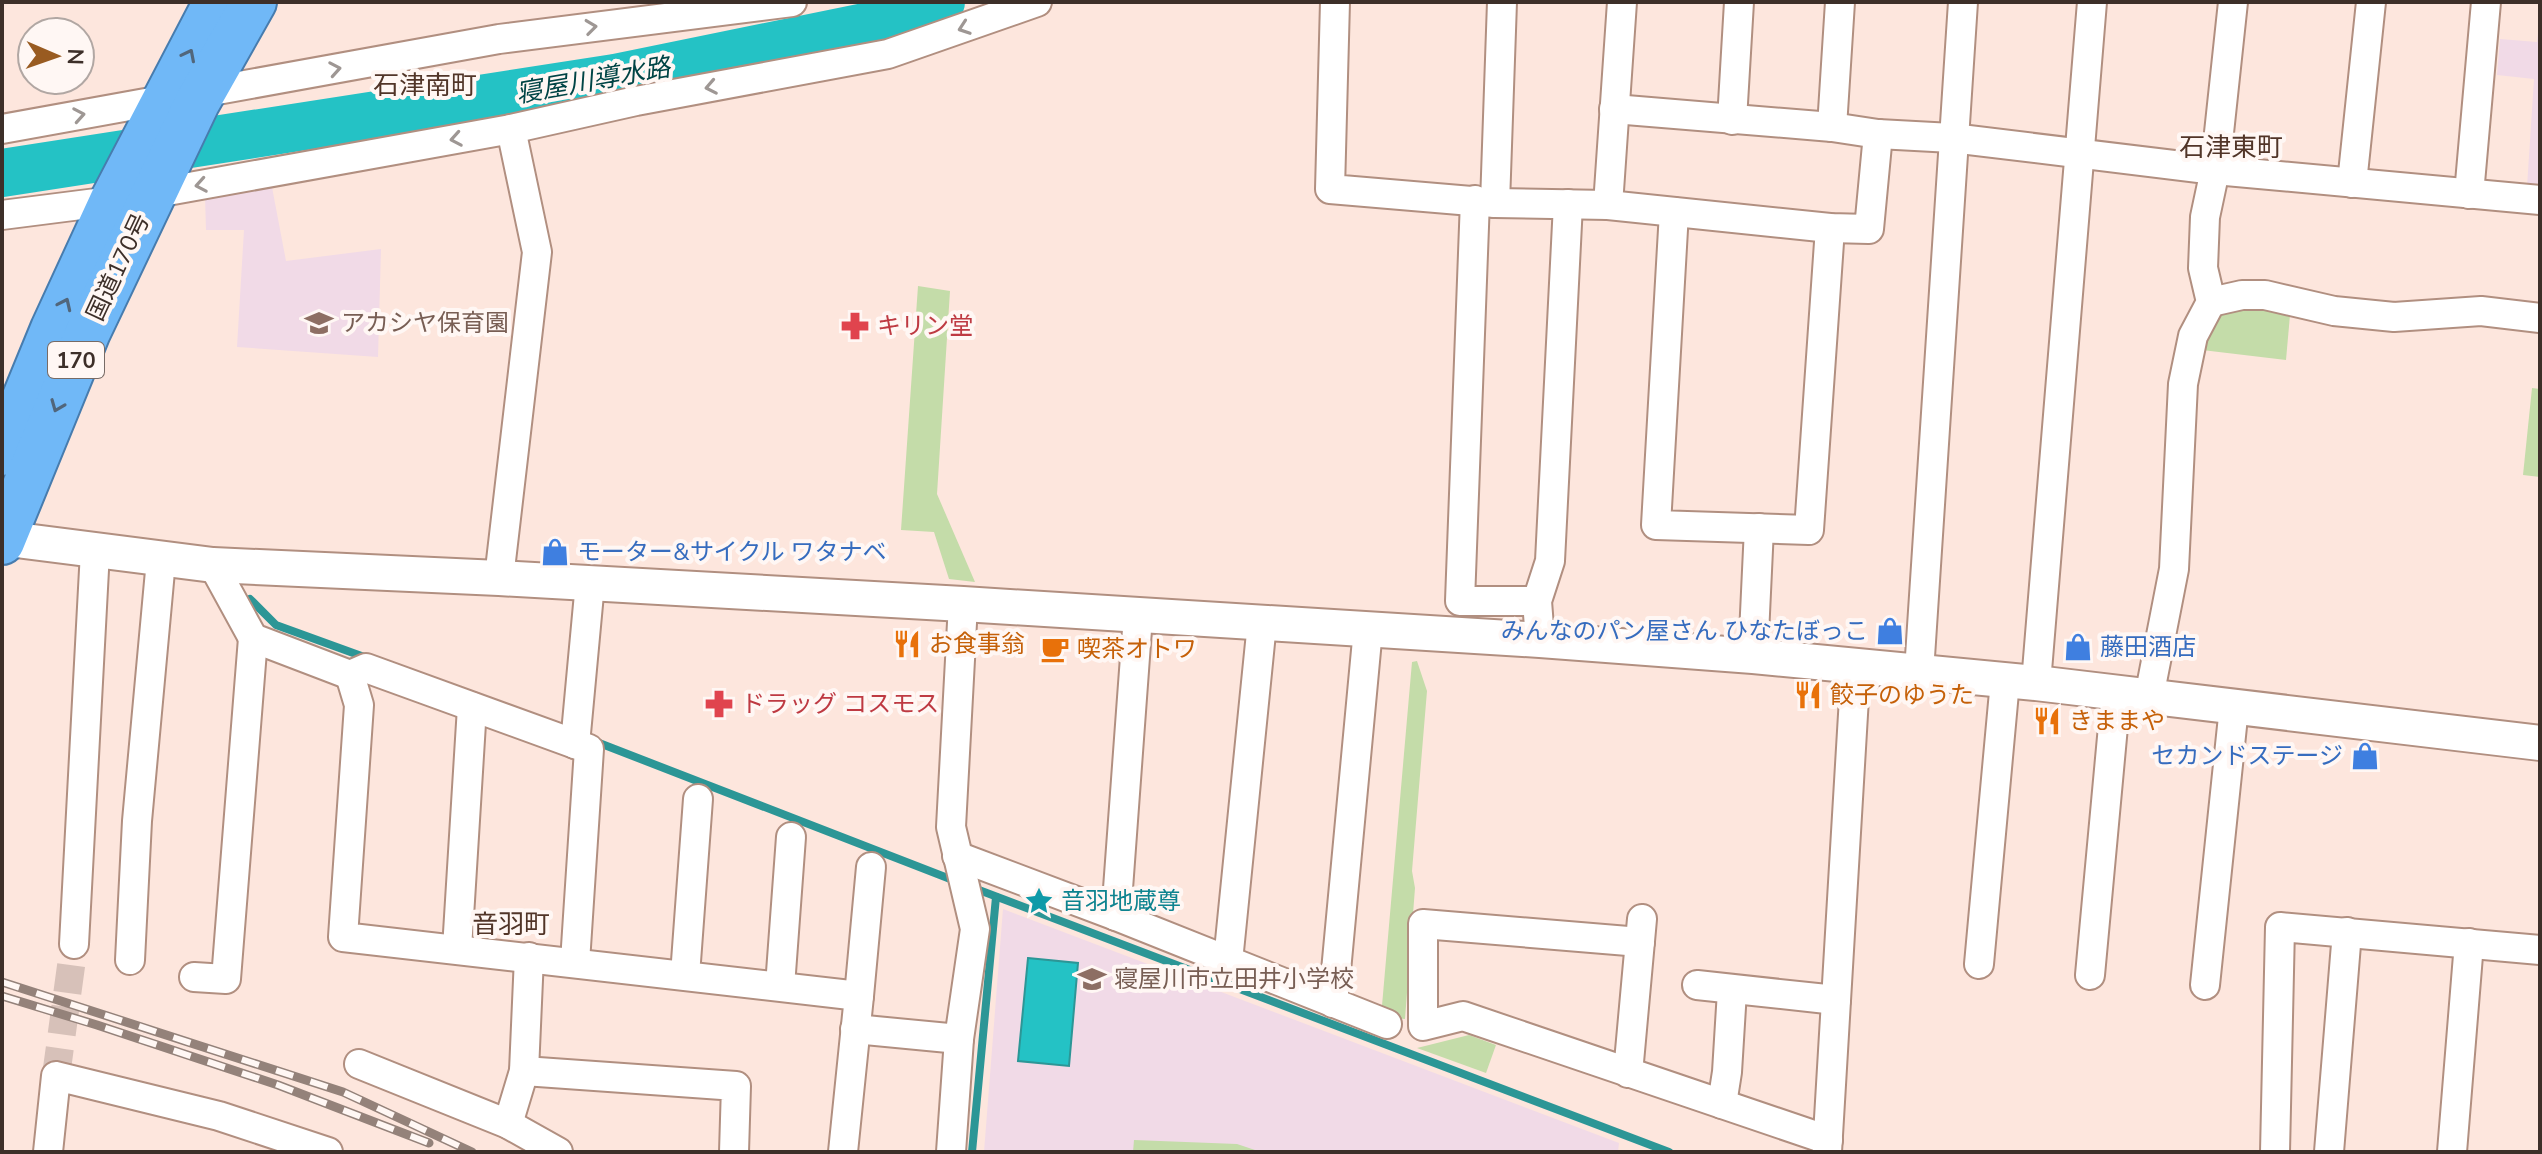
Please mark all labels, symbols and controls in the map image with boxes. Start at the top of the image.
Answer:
north arrow [16,16,96,96]
one-way arrow [957,18,971,34]
one-way arrow [584,19,598,36]
text: N [60,48,90,65]
one-way arrow [179,49,194,64]
water label: 寝屋川導水路 [513,49,675,111]
one-way arrow [328,62,341,79]
district label: 石津南町 [373,68,477,103]
one-way arrow [704,77,718,94]
one-way arrow [72,108,86,125]
one-way arrow [450,130,463,147]
district label: 石津東町 [2179,130,2283,165]
one-way arrow [194,175,207,192]
street label: 国道170号 [79,208,157,326]
one-way arrow [55,297,71,312]
place label: アカシヤ保育園 [341,307,509,339]
school or university icon: アカシヤ保育園 [304,308,334,338]
place label: キリン堂 [877,310,973,342]
pharmacy icon: キリン堂 [840,311,870,341]
road number: 170 [48,342,104,378]
one-way arrow [51,398,67,412]
place label: モーター&サイクル ワタナベ [577,536,887,568]
shop icon: モーター&サイクル ワタナベ [540,537,570,567]
place label: みんなのパン屋さん ひなたぼっこ [1501,615,1868,647]
shop icon: みんなのパン屋さん ひなたぼっこ [1875,616,1905,646]
place label: お食事翁 [929,628,1025,660]
restaurant icon: お食事翁 [892,629,922,659]
place label: 藤田酒店 [2100,631,2196,663]
shop icon: 藤田酒店 [2063,632,2093,662]
place label: 喫茶オトワ [1077,633,1197,665]
cafe icon: 喫茶オトワ [1040,634,1070,664]
place label: 餃子のゆうた [1830,679,1974,711]
restaurant icon: 餃子のゆうた [1793,680,1823,710]
place label: ドラッグ コスモス [741,688,939,720]
pharmacy icon: ドラッグ コスモス [704,689,734,719]
place label: きままや [2069,705,2165,737]
restaurant icon: きままや [2032,706,2062,736]
place label: セカンドステージ [2151,740,2343,772]
shop icon: セカンドステージ [2350,741,2380,771]
place label: 音羽地蔵尊 [1061,885,1181,917]
place icon: 音羽地蔵尊 [1024,886,1054,916]
district label: 音羽町 [472,907,550,942]
place label: 寝屋川市立田井小学校 [1114,963,1354,995]
school or university icon: 寝屋川市立田井小学校 [1077,964,1107,994]

